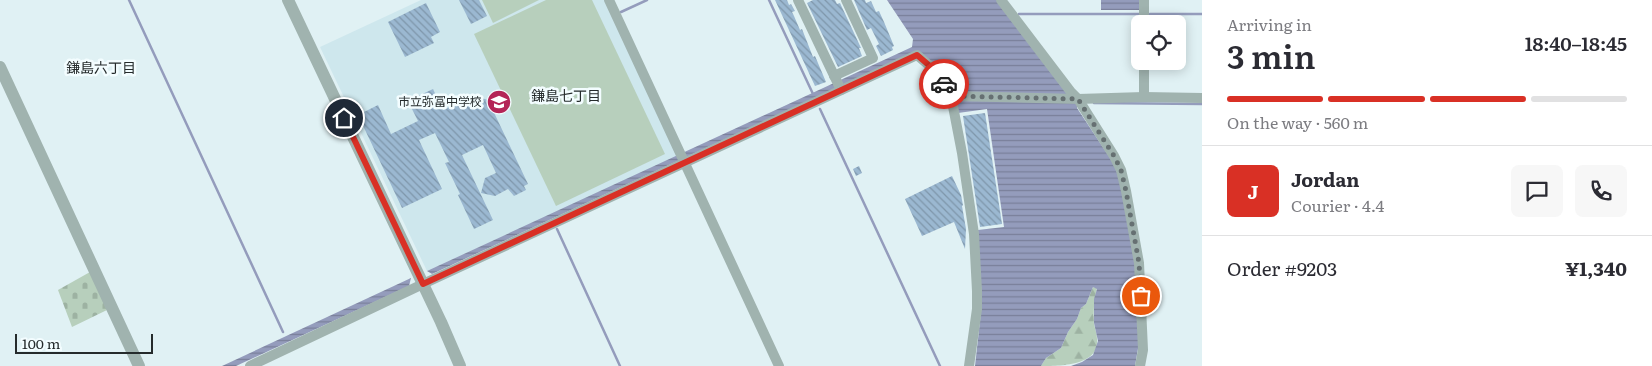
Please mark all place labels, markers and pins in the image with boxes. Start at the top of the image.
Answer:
school or university icon: 市立弥冨中学校 [486,89,512,115]
place label: 市立弥冨中学校 [398,92,482,110]
pin [323,97,365,139]
pin [1120,275,1162,317]

